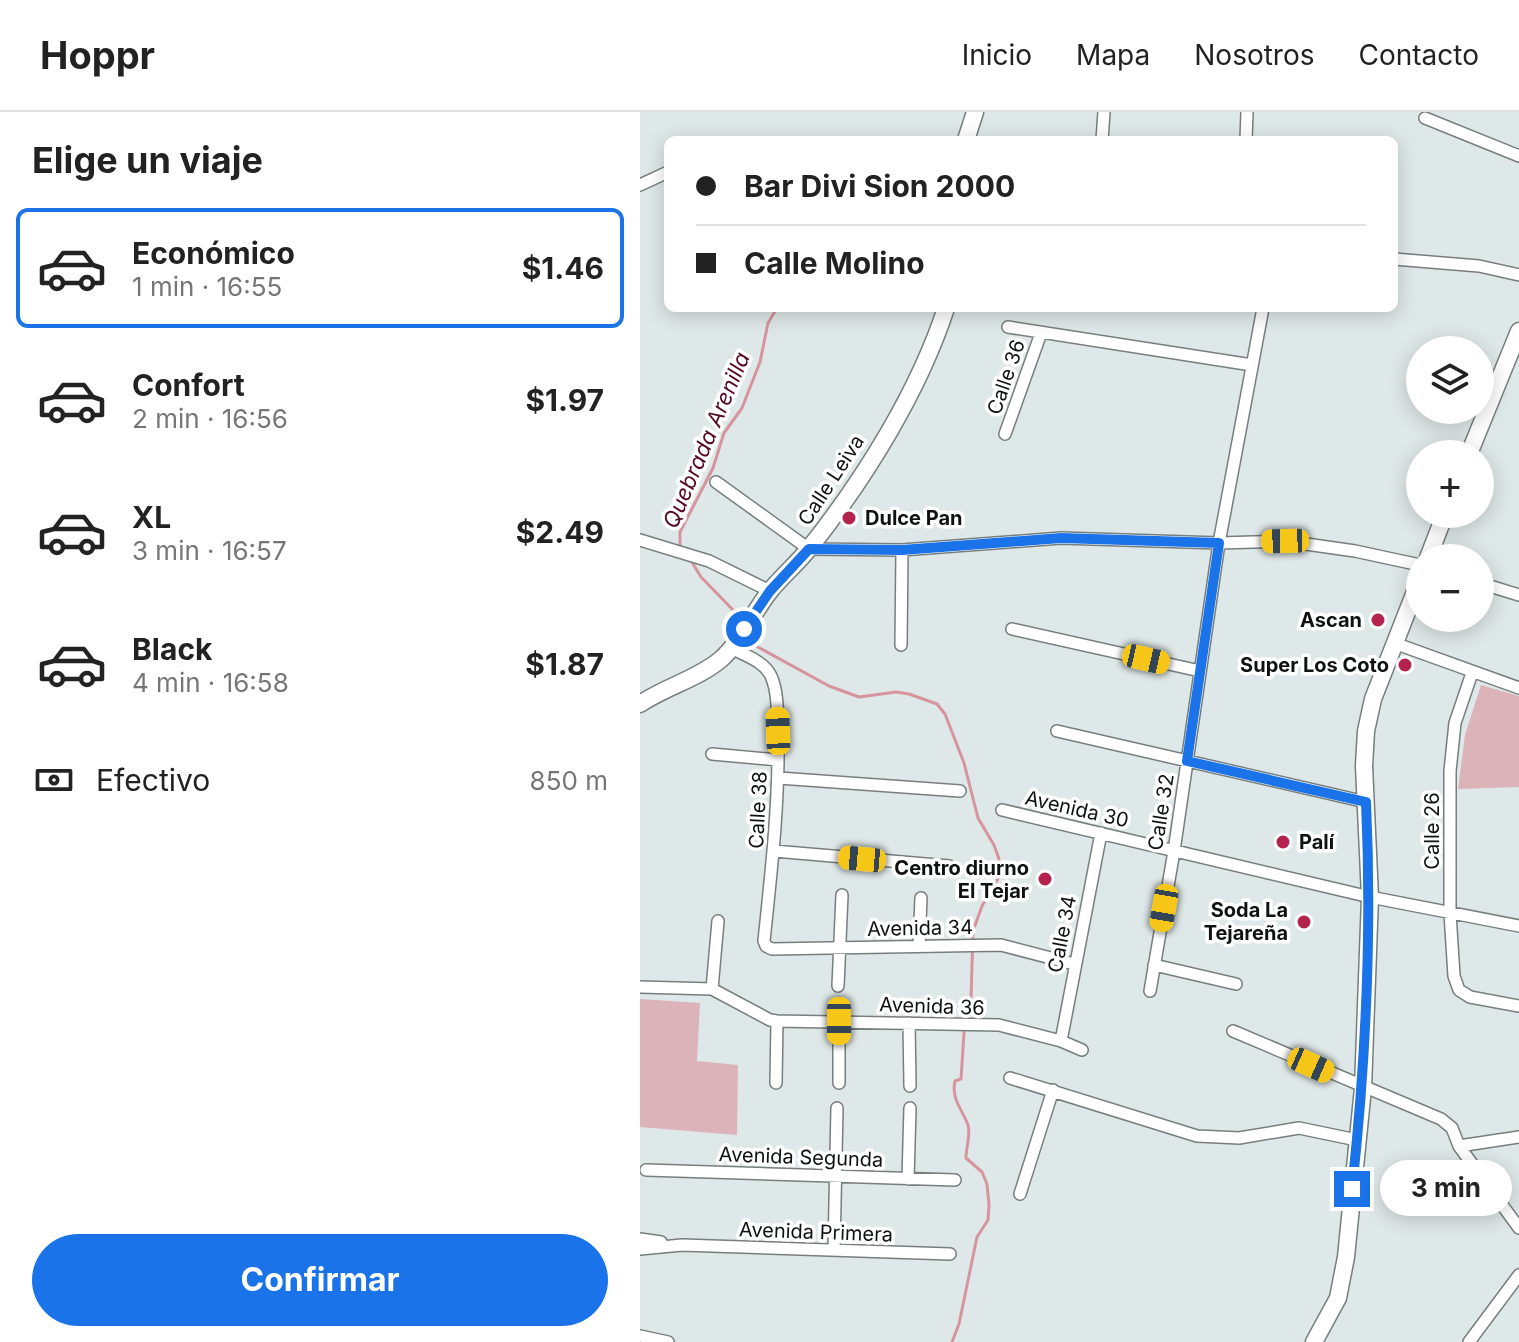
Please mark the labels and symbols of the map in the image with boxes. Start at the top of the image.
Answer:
street label: Calle 36 [982,336,1030,418]
water label: Quebrada Arenilla [657,348,755,532]
street label: Calle Leiva [793,430,869,530]
place label: Dulce Pan [865,506,963,530]
marker: Dulce Pan [840,509,858,527]
car [1261,529,1309,553]
place label: Ascan [1300,608,1362,632]
route start [726,611,762,647]
marker: Ascan [1369,611,1387,629]
car [1120,642,1172,676]
place label: Super Los Coto [1240,653,1389,677]
marker: Super Los Coto [1396,656,1414,674]
car [765,707,791,755]
street label: Calle 38 [744,771,772,849]
street label: Calle 32 [1143,772,1179,852]
street label: Avenida 30 [1023,785,1131,833]
street label: Calle 26 [1420,792,1444,870]
place label: Palí [1299,830,1335,854]
marker: Palí [1274,833,1292,851]
car [837,845,887,873]
place label: Centro diurno El Tejar [894,856,1029,903]
marker: Centro diurno El Tejar [1036,870,1054,888]
car [1148,882,1180,934]
street label: Calle 34 [1043,893,1081,975]
place label: Soda La Tejareña [1204,898,1288,945]
marker: Soda La Tejareña [1295,913,1313,931]
street label: Avenida 34 [867,915,973,941]
street label: Avenida 36 [879,992,985,1020]
car [827,997,851,1045]
car [1284,1044,1338,1086]
street label: Avenida Segunda [718,1142,884,1172]
callout: 3 min [1380,1161,1512,1217]
route end [1334,1171,1370,1207]
street label: Avenida Primera [739,1217,893,1247]

